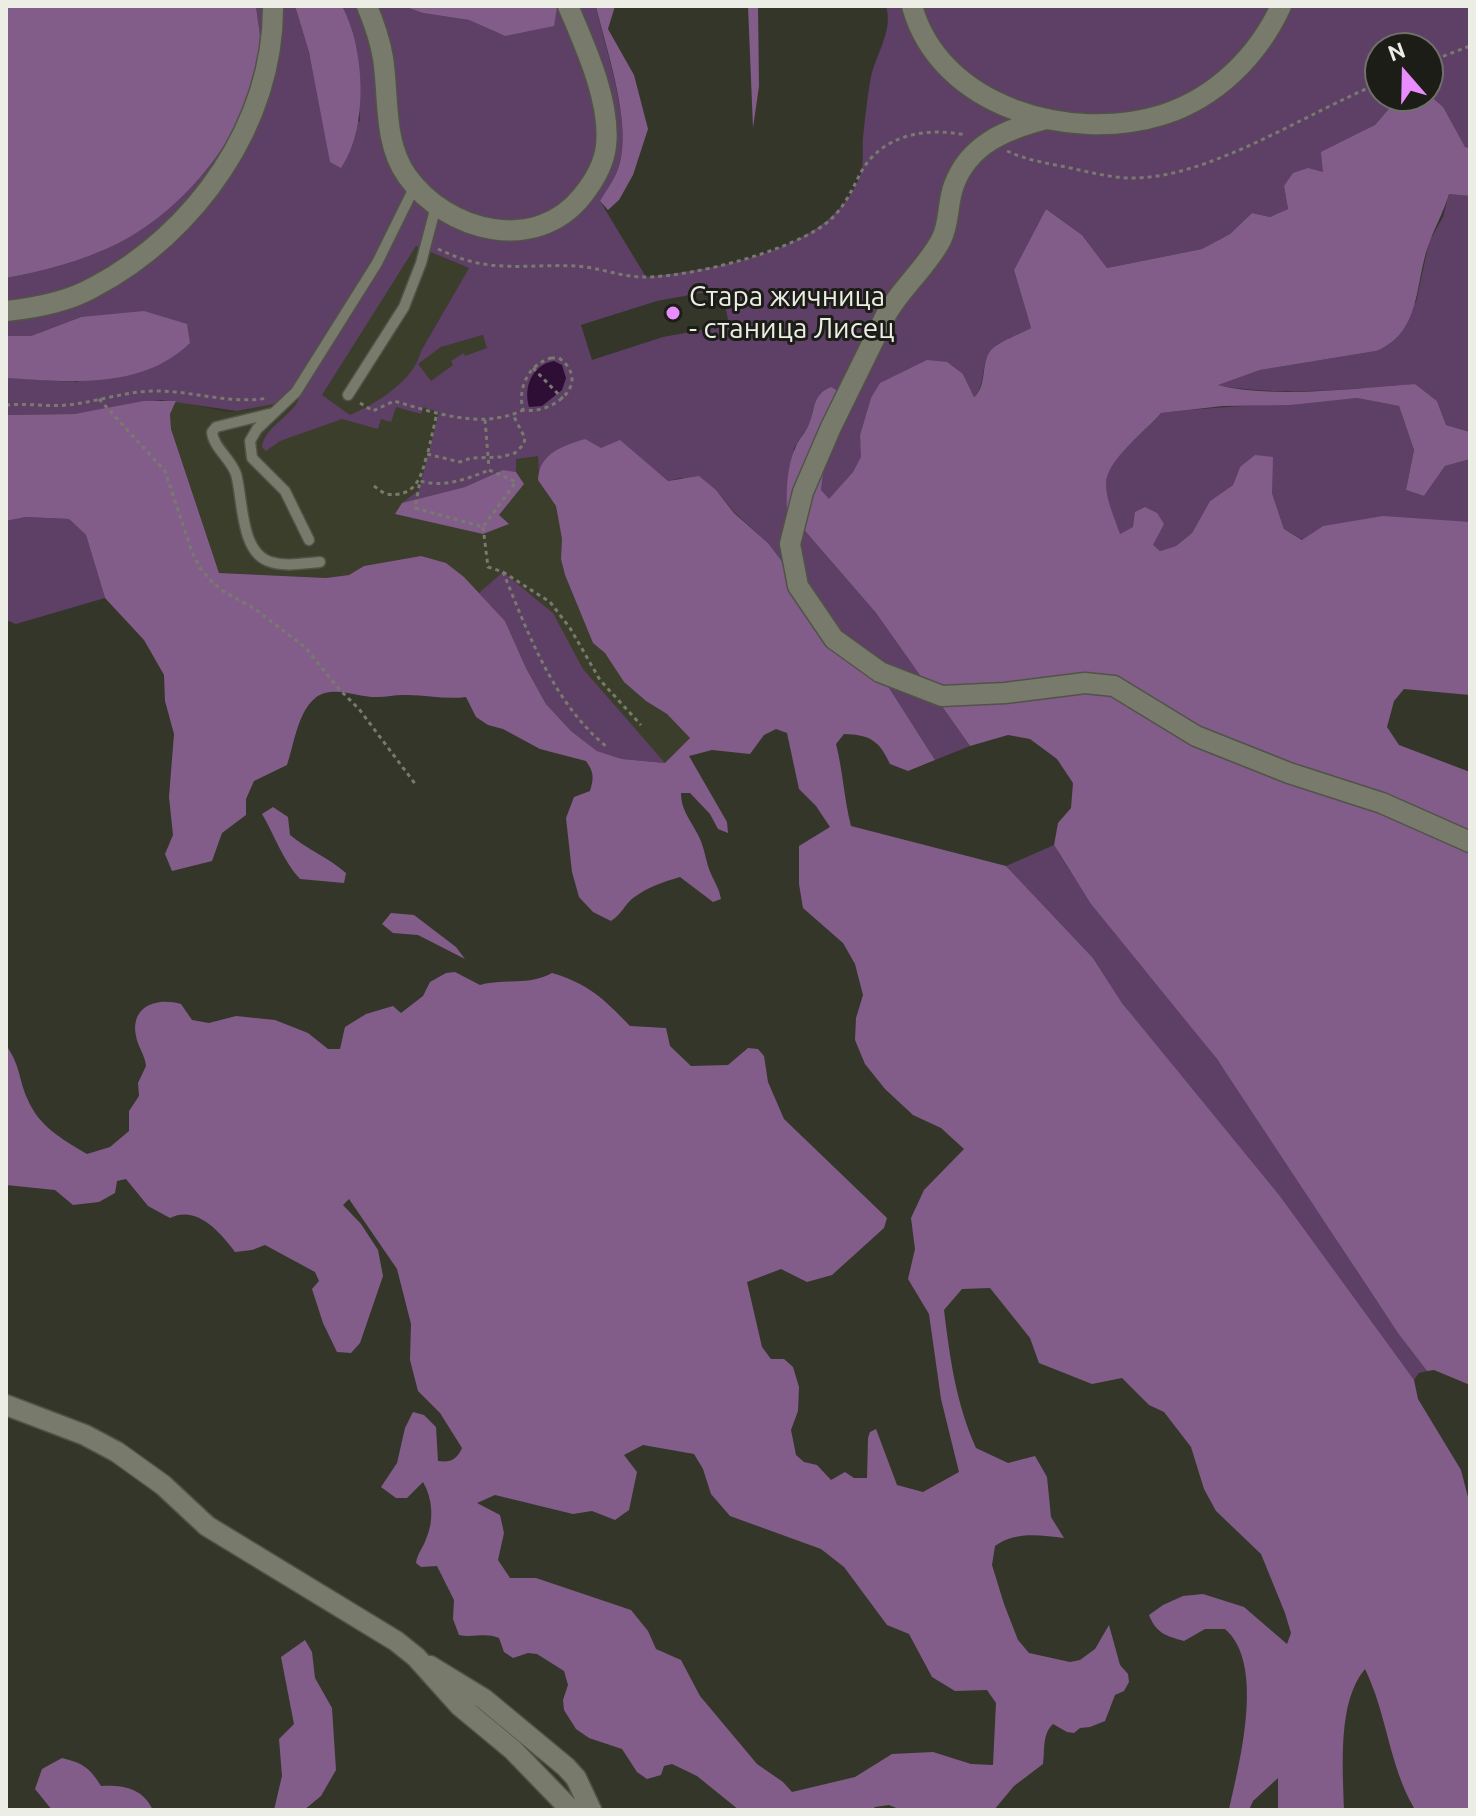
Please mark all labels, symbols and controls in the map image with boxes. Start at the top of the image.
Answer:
north arrow [1364,32,1444,112]
text: N [1384,36,1408,65]
place label: Стара жичница - станица Лисец [689,280,894,346]
marker: Стара жичница - станица Лисец [664,304,682,322]

